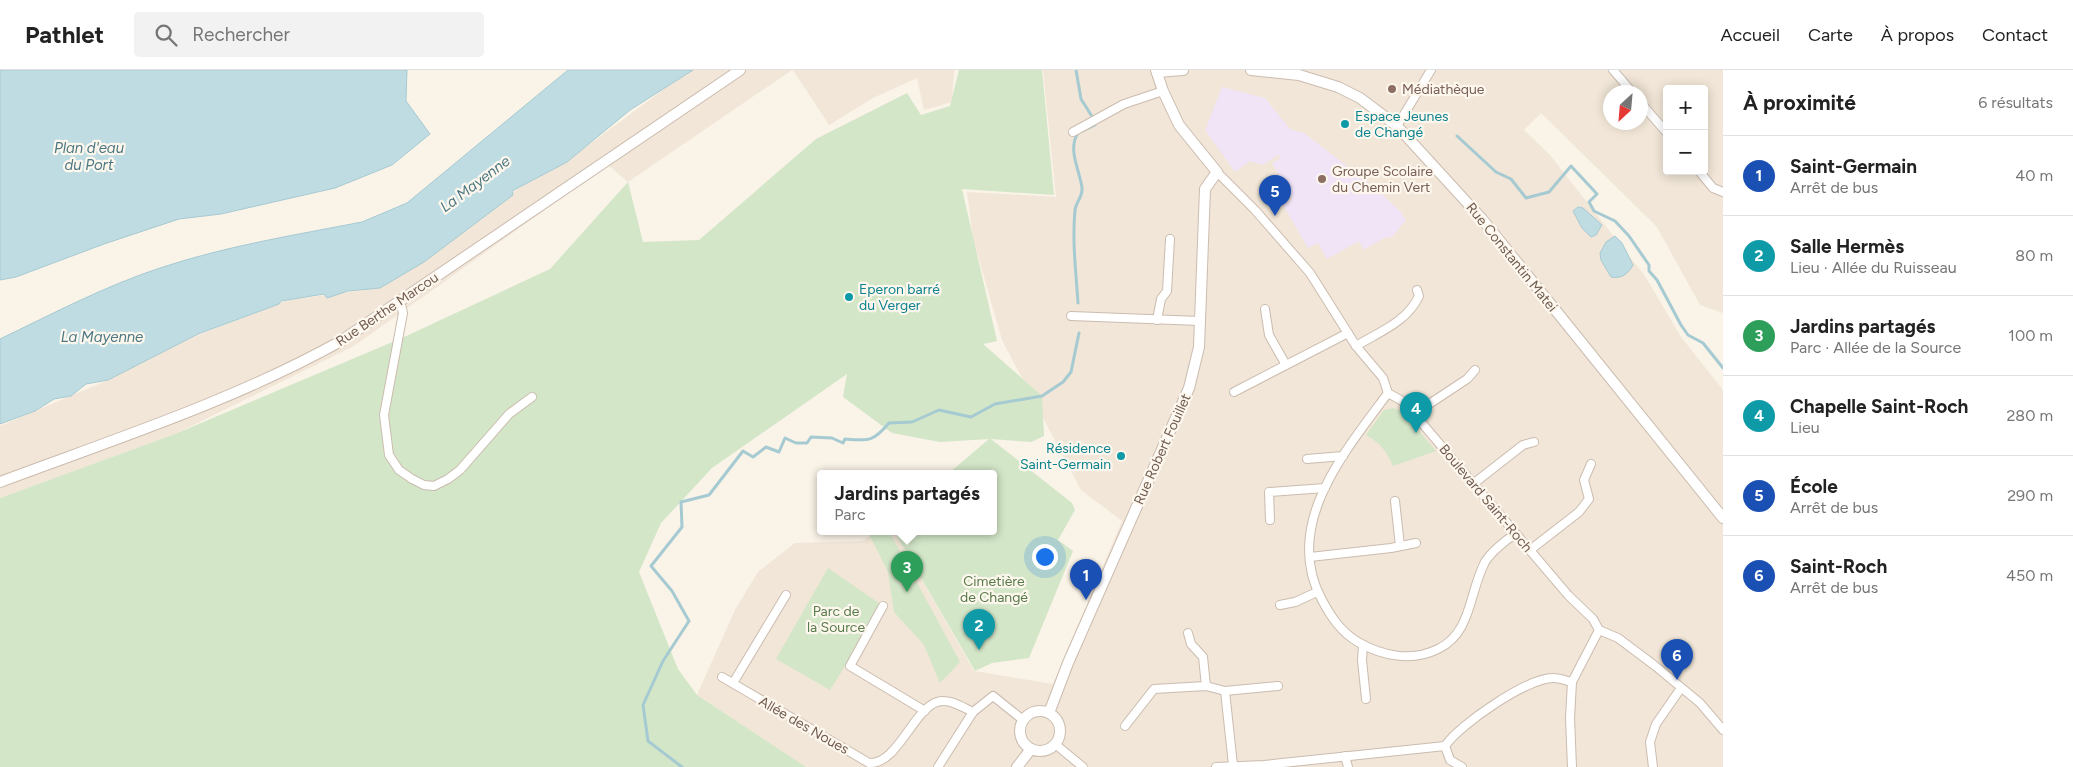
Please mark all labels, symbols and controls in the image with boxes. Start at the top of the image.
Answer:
search box [134,12,484,57]
text: Pathlet [25,20,104,49]
icon: search [152,21,180,49]
text: Rechercher [192,23,290,46]
text: Accueil [1720,24,1780,46]
text: Carte [1808,24,1853,46]
text: À propos [1881,24,1954,46]
text: Contact [1982,24,2048,46]
place label: Médiathèque [1402,81,1485,98]
marker: Médiathèque [1386,83,1398,95]
north arrow [1603,85,1648,130]
map controls [1663,85,1708,175]
button: + [1663,85,1708,130]
text: À proximité [1743,90,1856,115]
text: 6 résultats [1978,93,2053,112]
place label: Espace Jeunes de Changé [1355,108,1449,141]
marker: Espace Jeunes de Changé [1339,118,1351,130]
button: − [1663,130,1708,175]
water label: Plan d'eau du Port [54,139,124,174]
water label: La Mayenne [437,152,513,216]
text: Saint-Germain [1790,155,1917,178]
place label: Groupe Scolaire du Chemin Vert [1332,163,1433,196]
text: 1 [1756,166,1762,185]
text: 40 m [2015,166,2053,185]
marker: Groupe Scolaire du Chemin Vert [1316,173,1328,185]
pin: 5 [1259,175,1291,216]
text: Arrêt de bus [1790,178,1878,197]
street label: Rue Constantin Matei [1462,199,1561,315]
text: Salle Hermès [1790,235,1904,258]
text: 2 [1754,246,1764,265]
text: 80 m [2015,246,2053,265]
text: Lieu · Allée du Ruisseau [1790,258,1957,277]
street label: Rue Berthe Marcou [333,269,442,350]
place label: Eperon barré du Verger [859,281,940,314]
marker: Eperon barré du Verger [843,291,855,303]
text: Jardins partagés [1790,315,1935,338]
text: 3 [1755,326,1763,345]
text: 100 m [2008,326,2053,345]
water label: La Mayenne [61,328,143,346]
text: Parc · Allée de la Source [1790,338,1961,357]
street label: Rue Robert Fouillet [1130,391,1195,507]
pin: 4 [1400,392,1432,433]
text: Chapelle Saint-Roch [1790,395,1968,418]
text: 4 [1754,406,1764,425]
text: 280 m [2006,406,2053,425]
text: Lieu [1790,418,1820,437]
place label: Résidence Saint-Germain [1020,440,1111,473]
street label: Boulevard Saint-Roch [1435,441,1536,556]
marker: Résidence Saint-Germain [1115,450,1127,462]
popup [817,470,997,535]
text: École [1790,475,1838,498]
text: Jardins partagés [834,482,980,505]
text: 5 [1754,486,1764,505]
text: 290 m [2007,486,2053,505]
text: Arrêt de bus [1790,498,1878,517]
text: Parc [834,505,866,524]
your location [1032,544,1058,570]
pin: 3 [891,551,923,592]
text: Saint-Roch [1790,555,1887,578]
pin: 1 [1070,559,1102,600]
text: 6 [1754,566,1764,585]
text: 450 m [2006,566,2053,585]
park label: Cimetière de Changé [960,573,1028,606]
text: Arrêt de bus [1790,578,1878,597]
park label: Parc de la Source [807,603,865,636]
pin: 2 [963,609,995,650]
pin: 6 [1661,639,1693,680]
street label: Allée des Noues [756,693,852,758]

